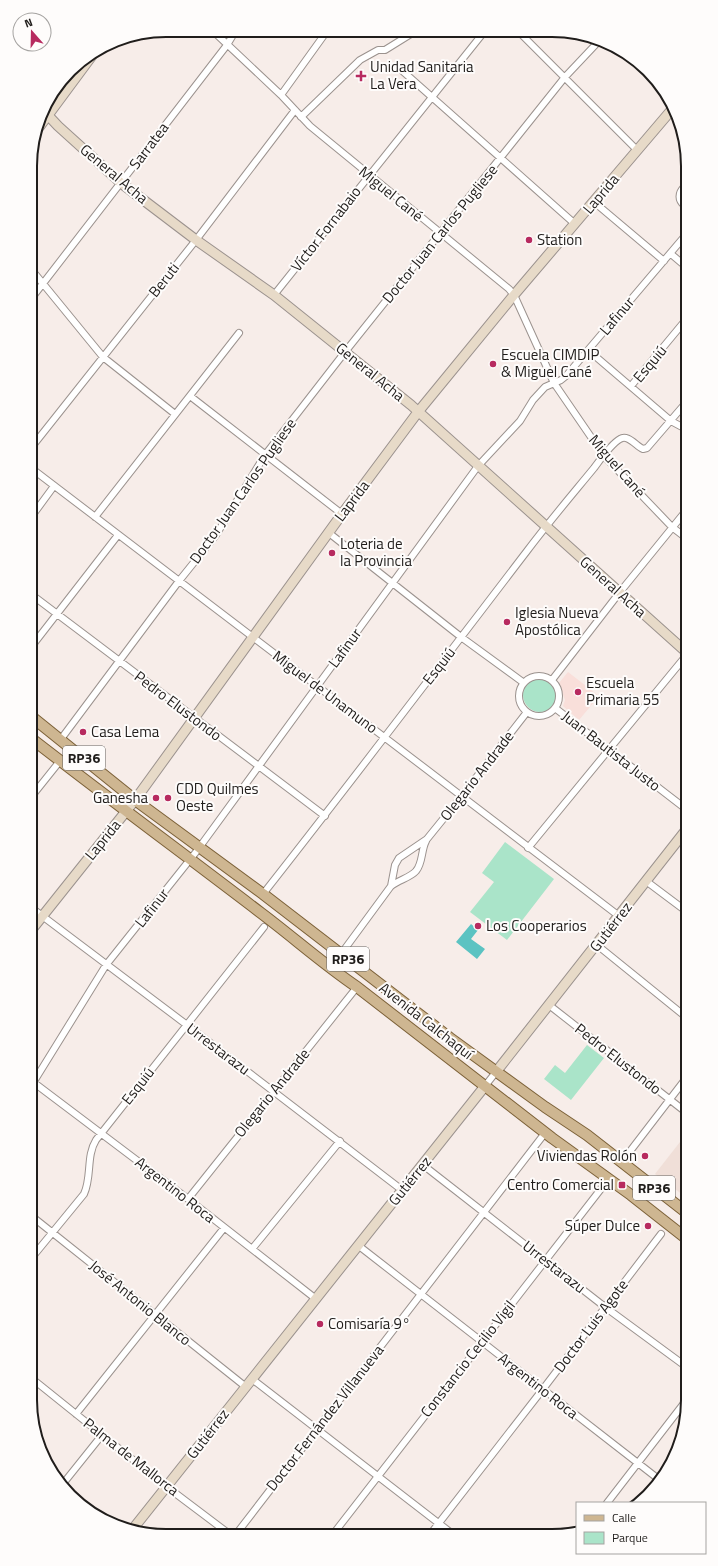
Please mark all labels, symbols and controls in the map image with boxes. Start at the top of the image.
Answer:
north arrow [12,12,52,52]
text: N [22,14,35,31]
place label: Unidad Sanitaria La Vera [370,55,474,95]
marker: Unidad Sanitaria La Vera [355,70,367,82]
street label: Sarratea [123,117,174,174]
street label: General Acha [75,138,154,209]
street label: Doctor Juan Carlos Pugliese [376,159,503,308]
street label: Miguel Cané [354,160,429,227]
street label: Laprida [577,168,625,219]
street label: Víctor Fornabaio [285,181,366,276]
place label: Station [537,228,582,251]
marker: Station [524,235,534,245]
street label: Beruti [143,257,185,302]
street label: Lafinur [594,291,640,340]
street label: General Acha [331,337,410,407]
street label: Esquiú [627,340,672,387]
place label: Escuela CIMDIP & Miguel Cané [501,343,599,383]
marker: Escuela CIMDIP & Miguel Cané [488,359,498,369]
street label: Doctor Juan Carlos Pugliese [184,413,302,568]
street label: Miguel Cané [583,429,651,502]
street label: Laprida [328,475,375,526]
place label: Loteria de la Provincia [340,532,412,572]
marker: Loteria de la Provincia [327,548,337,558]
street label: General Acha [575,550,652,623]
place label: Iglesia Nueva Apostólica [515,601,599,641]
marker: Iglesia Nueva Apostólica [502,617,512,627]
street label: Lafinur [322,623,367,672]
street label: Esquiú [416,642,461,689]
street label: Miguel de Unamuno [268,644,383,739]
street label: Pedro Elustondo [130,665,227,746]
place label: Escuela Primaria 55 [586,671,660,711]
marker: Escuela Primaria 55 [573,687,583,697]
street label: Juan Bautista Justo [557,705,666,797]
place label: Casa Lema [91,720,160,743]
street label: Olegario Andrade [434,726,519,826]
marker: Casa Lema [78,727,88,737]
road number: RP36 [63,746,105,770]
place label: CDD Quilmes Oeste [176,777,259,817]
place label: Ganesha [93,786,148,809]
marker: Ganesha [151,793,161,803]
marker: CDD Quilmes Oeste [163,793,173,803]
street label: Laprida [79,814,126,865]
street label: Lafinur [129,883,174,932]
street label: Gutiérrez [584,897,638,957]
place label: Los Cooperarios [486,914,587,937]
marker: Los Cooperarios [473,921,483,931]
road number: RP36 [327,947,369,971]
street label: Avenida Calchaquí [374,977,480,1066]
street label: Urrestarazu [182,1017,255,1080]
street label: Pedro Elustondo [570,1017,667,1100]
street label: Olegario Andrade [228,1043,315,1142]
street label: Esquiú [115,1062,160,1109]
place label: Viviendas Rolón [537,1144,637,1167]
street label: Argentino Roca [130,1151,221,1229]
street label: Gutiérrez [382,1151,437,1210]
marker: Viviendas Rolón [640,1151,650,1161]
place label: Centro Comercial [507,1173,614,1196]
road number: RP36 [633,1176,675,1200]
marker: Centro Comercial [617,1180,627,1190]
place label: Súper Dulce [565,1214,640,1237]
marker: Súper Dulce [643,1221,653,1231]
street label: Urrestarazu [518,1235,591,1299]
street label: José Antonio Blanco [84,1254,196,1351]
street label: Doctor Luis Agote [548,1274,633,1377]
street label: Constancio Cecilio Vigil [415,1295,521,1422]
place label: Comisaría 9° [328,1312,410,1335]
marker: Comisaría 9° [315,1319,325,1329]
street label: Doctor Fernández Villanueva [260,1339,389,1496]
street label: Argentino Roca [493,1347,584,1425]
street label: Gutiérrez [181,1404,235,1464]
street label: Palma de Mallorca [79,1412,184,1502]
legend [576,1502,706,1554]
text: Calle [612,1508,636,1527]
text: Parque [612,1528,648,1547]

